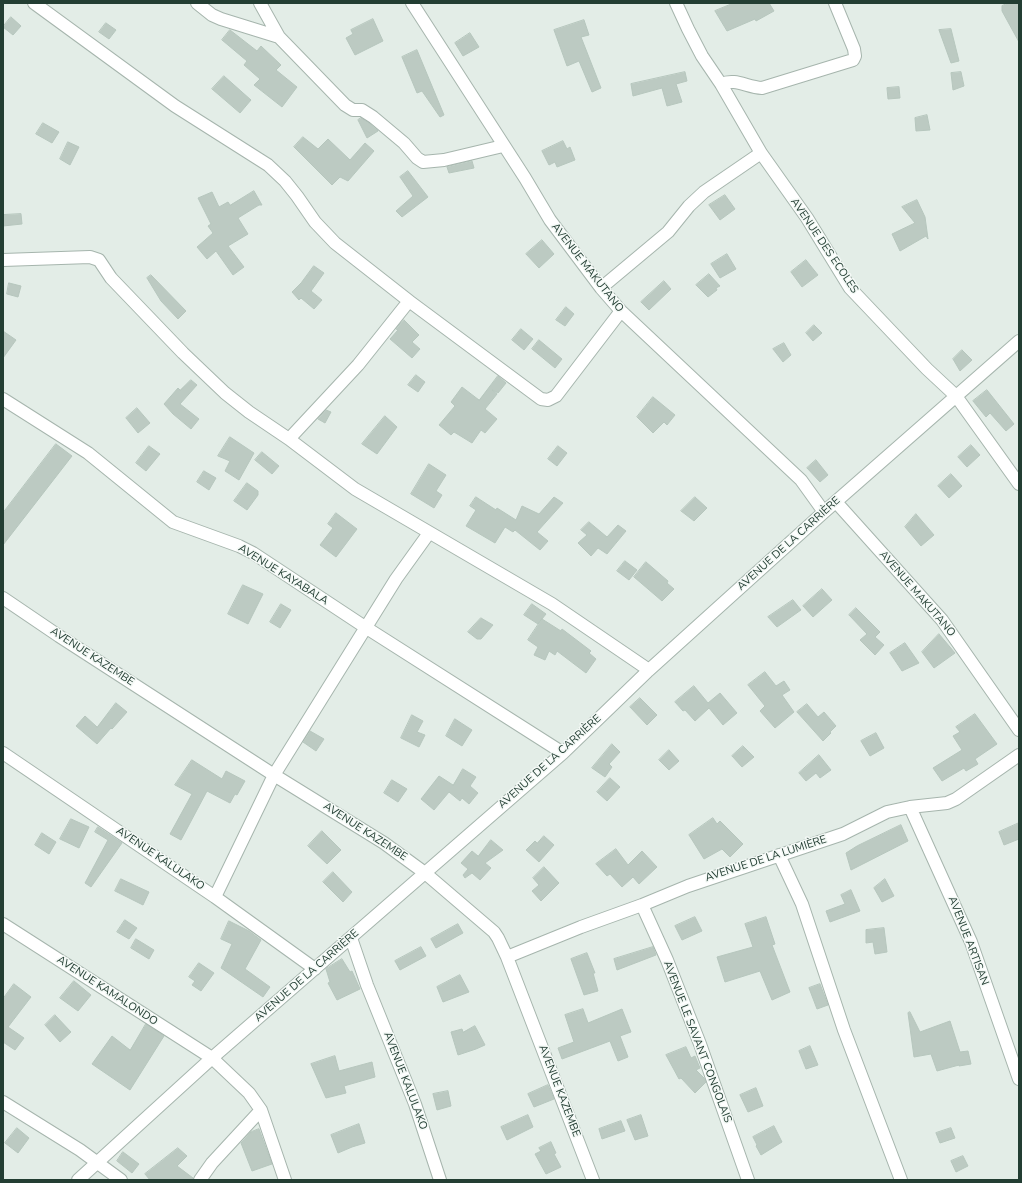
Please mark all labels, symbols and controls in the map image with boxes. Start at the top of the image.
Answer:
street label: AVENUE DES ECOLES [787,196,861,296]
street label: AVENUE MAKUTANO [548,221,626,315]
street label: AVENUE DE LA CARRIÈRE [735,494,843,594]
street label: AVENUE KAYABALA [236,542,330,608]
street label: AVENUE MAKUTANO [876,548,958,640]
street label: AVENUE KAZEMBE [48,625,136,689]
street label: AVENUE DE LA CARRIÈRE [496,712,604,812]
street label: AVENUE KAZEMBE [321,800,409,864]
street label: AVENUE KALULAKO [113,824,207,894]
street label: AVENUE DE LA LUMIÈRE [704,833,828,885]
street label: AVENUE ARTISAN [945,895,991,987]
street label: AVENUE DE LA CARRIÈRE [252,927,362,1025]
street label: AVENUE KAMALONDO [54,953,160,1029]
street label: AVENUE LE SAVANT CONGOLAIS [660,959,734,1125]
street label: AVENUE KALULAKO [380,1030,430,1132]
street label: AVENUE KAZEMBE [535,1043,583,1139]

